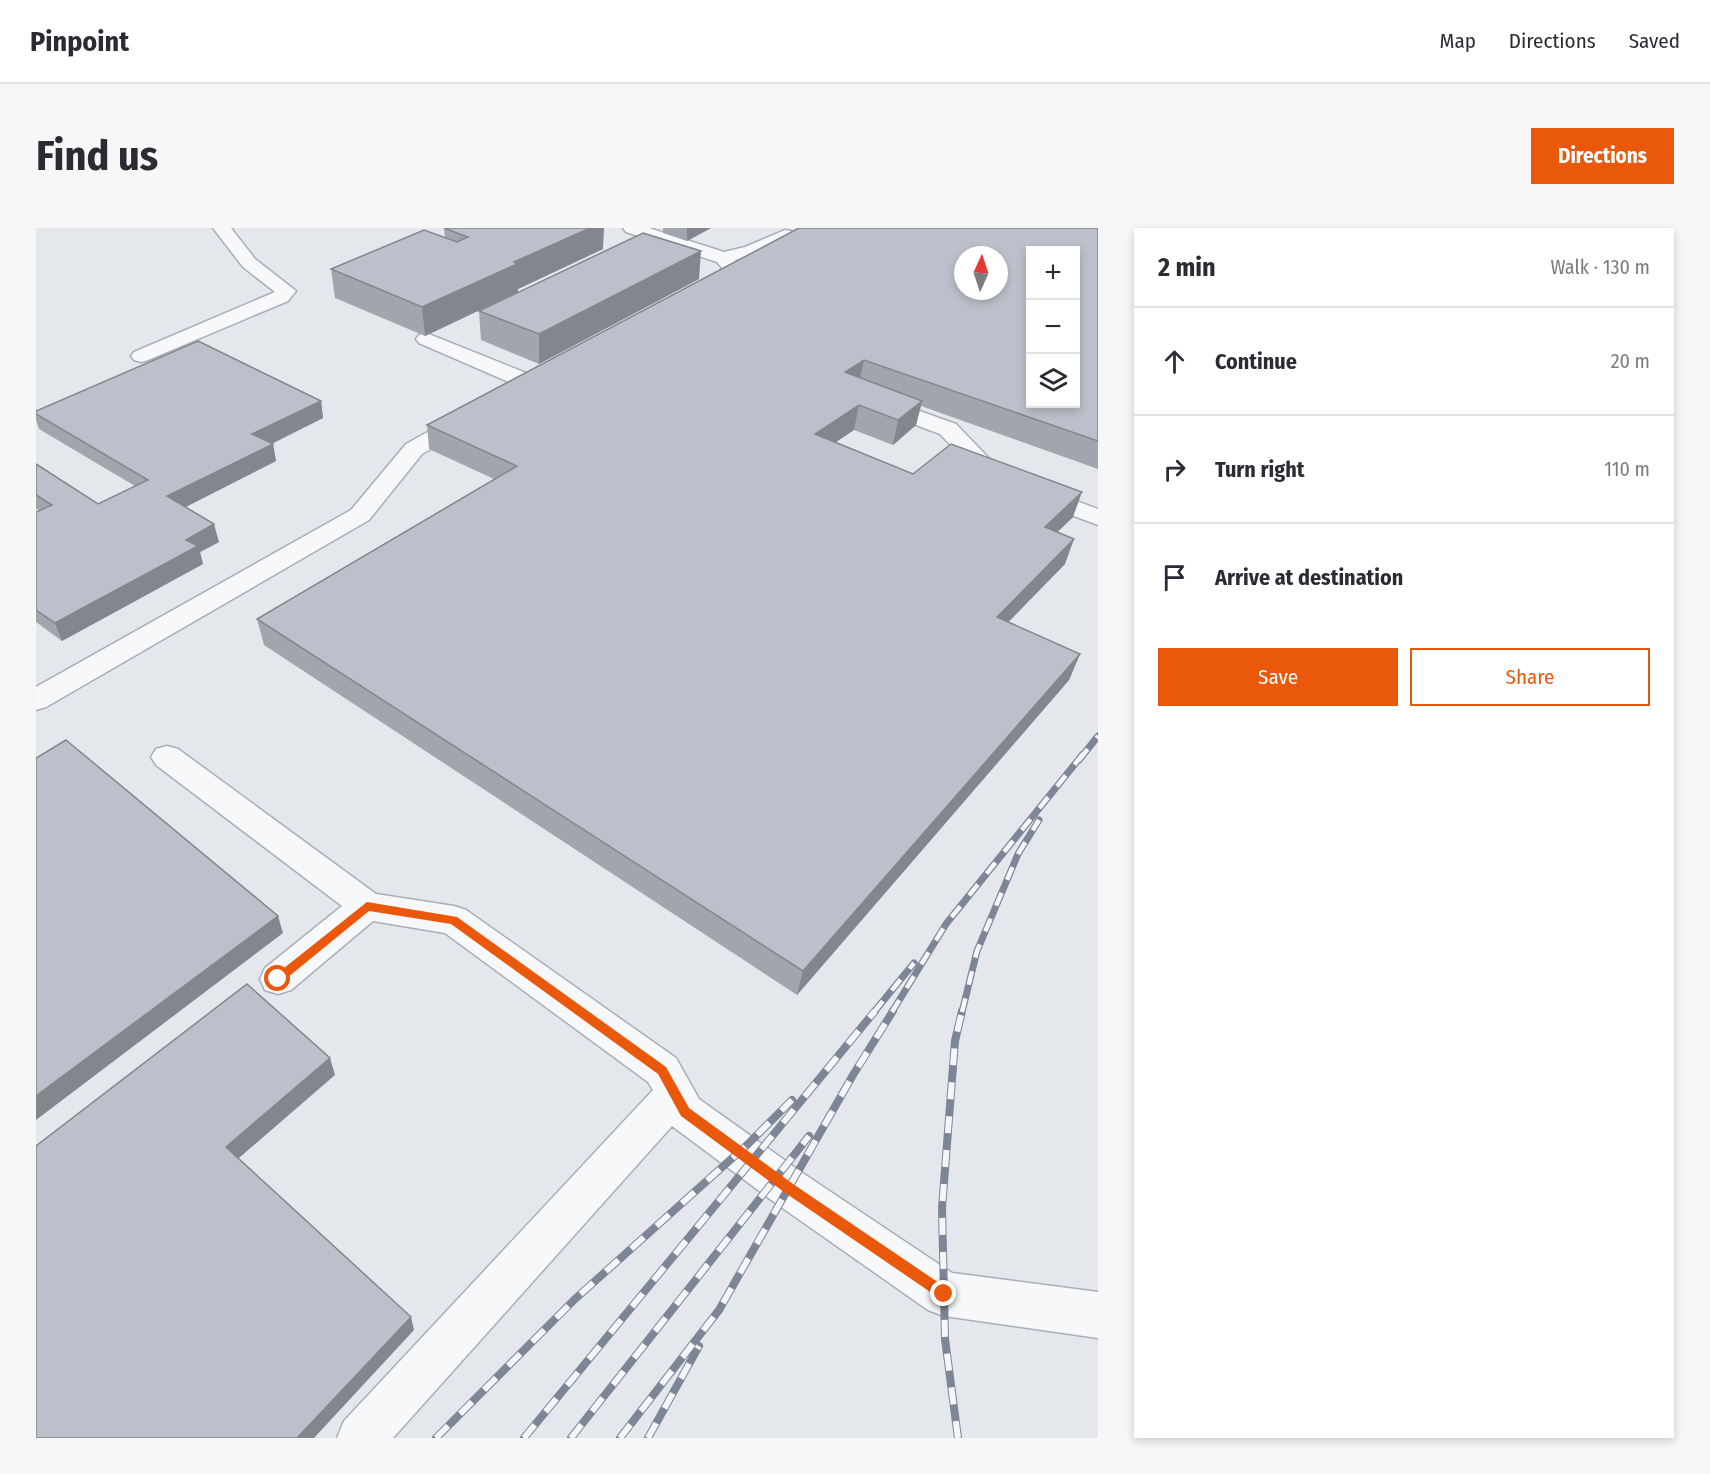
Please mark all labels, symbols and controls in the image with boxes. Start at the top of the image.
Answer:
text: Pinpoint [30,25,129,58]
text: Map [1439,28,1476,54]
text: Directions [1509,28,1596,54]
text: Saved [1629,28,1680,54]
button: Directions [1531,128,1674,184]
text: Find us [36,131,158,181]
north arrow [954,246,1008,300]
map controls [1026,246,1080,408]
button: + [1026,246,1080,300]
text: 2 min [1158,252,1216,283]
text: Walk · 130 m [1550,255,1650,279]
button: − [1026,300,1080,354]
icon: ahead [1158,345,1191,378]
text: Continue [1215,348,1297,375]
text: 20 m [1611,349,1650,373]
button: layers [1026,354,1080,408]
icon: right [1158,453,1191,486]
text: Turn right [1215,456,1304,483]
text: 110 m [1604,457,1650,481]
icon: arrive [1158,561,1191,594]
text: Arrive at destination [1215,564,1403,591]
button: Save [1158,648,1398,706]
button: Share [1410,648,1650,706]
route start [264,965,290,991]
route end [930,1280,956,1306]

